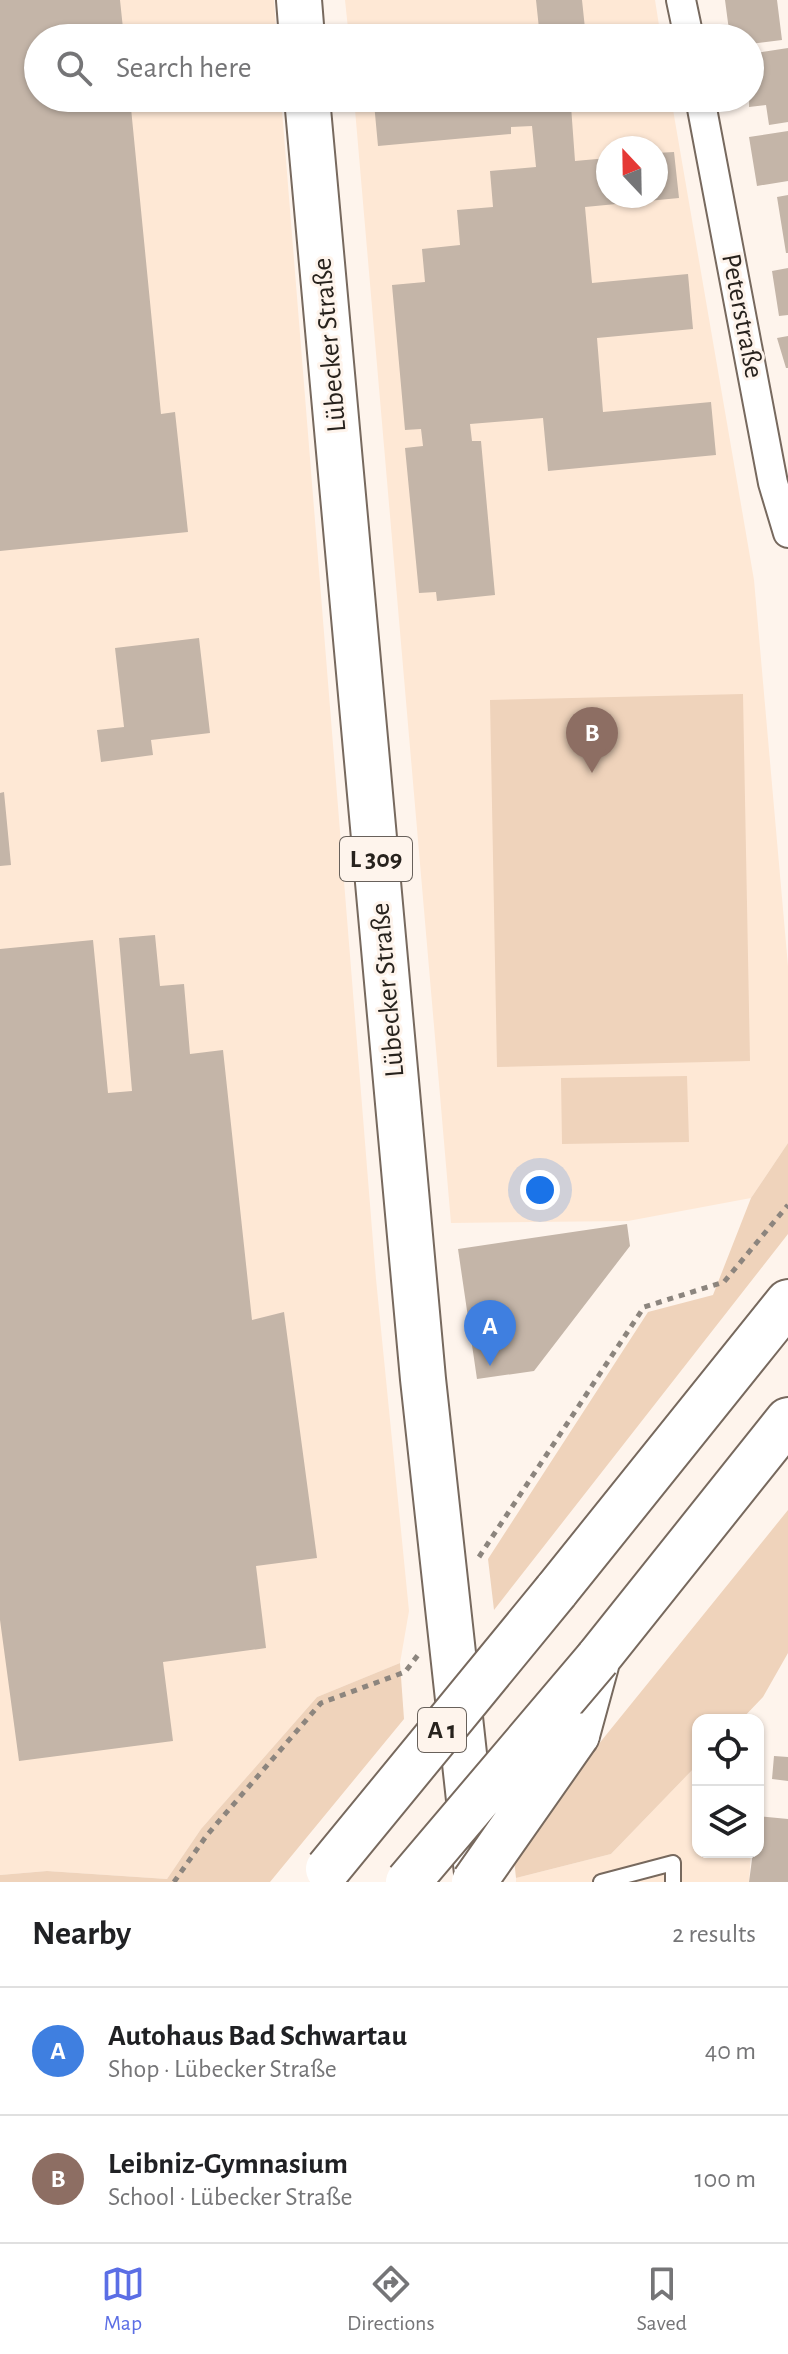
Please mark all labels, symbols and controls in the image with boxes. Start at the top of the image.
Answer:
search box [24,24,764,112]
icon: search [52,46,96,90]
text: Search here [116,53,252,83]
north arrow [596,136,668,208]
street label: Peterstraße [716,251,768,381]
street label: Lübecker Straße [308,257,352,433]
pin: B [566,707,618,773]
road number: L 309 [340,837,412,881]
street label: Lübecker Straße [366,902,410,1078]
your location [520,1170,560,1210]
pin: A [464,1300,516,1366]
road number: A 1 [418,1708,466,1752]
map controls [692,1714,764,1858]
button: locate [692,1714,764,1786]
button: layers [692,1786,764,1858]
text: Nearby [32,1917,131,1951]
text: 2 results [672,1921,756,1947]
text: Autohaus Bad Schwartau [108,2021,407,2051]
text: A [50,2038,66,2064]
text: 40 m [705,2038,756,2064]
text: Shop · Lübecker Straße [108,2056,337,2082]
text: Leibniz-Gymnasium [108,2149,348,2179]
text: B [50,2166,66,2192]
text: 100 m [695,2166,756,2192]
text: School · Lübecker Straße [108,2184,352,2210]
tab: Map [101,2262,145,2336]
tab: Directions [347,2262,435,2336]
tab: Saved [637,2262,687,2336]

